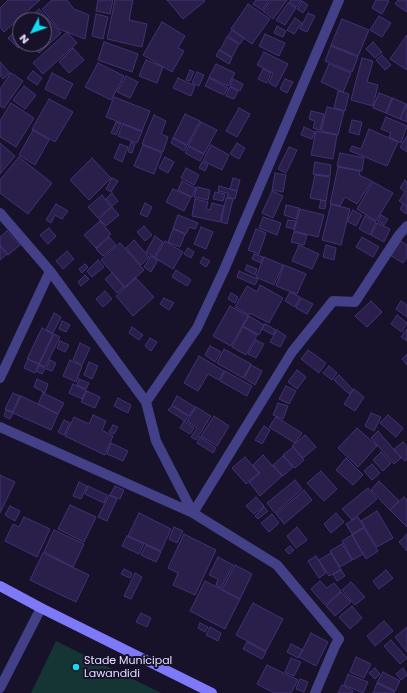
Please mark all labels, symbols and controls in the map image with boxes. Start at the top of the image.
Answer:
north arrow [12,12,52,52]
text: N [15,31,32,48]
place label: Stade Municipal Lawandidi [84,654,172,680]
marker: Stade Municipal Lawandidi [71,662,81,672]

